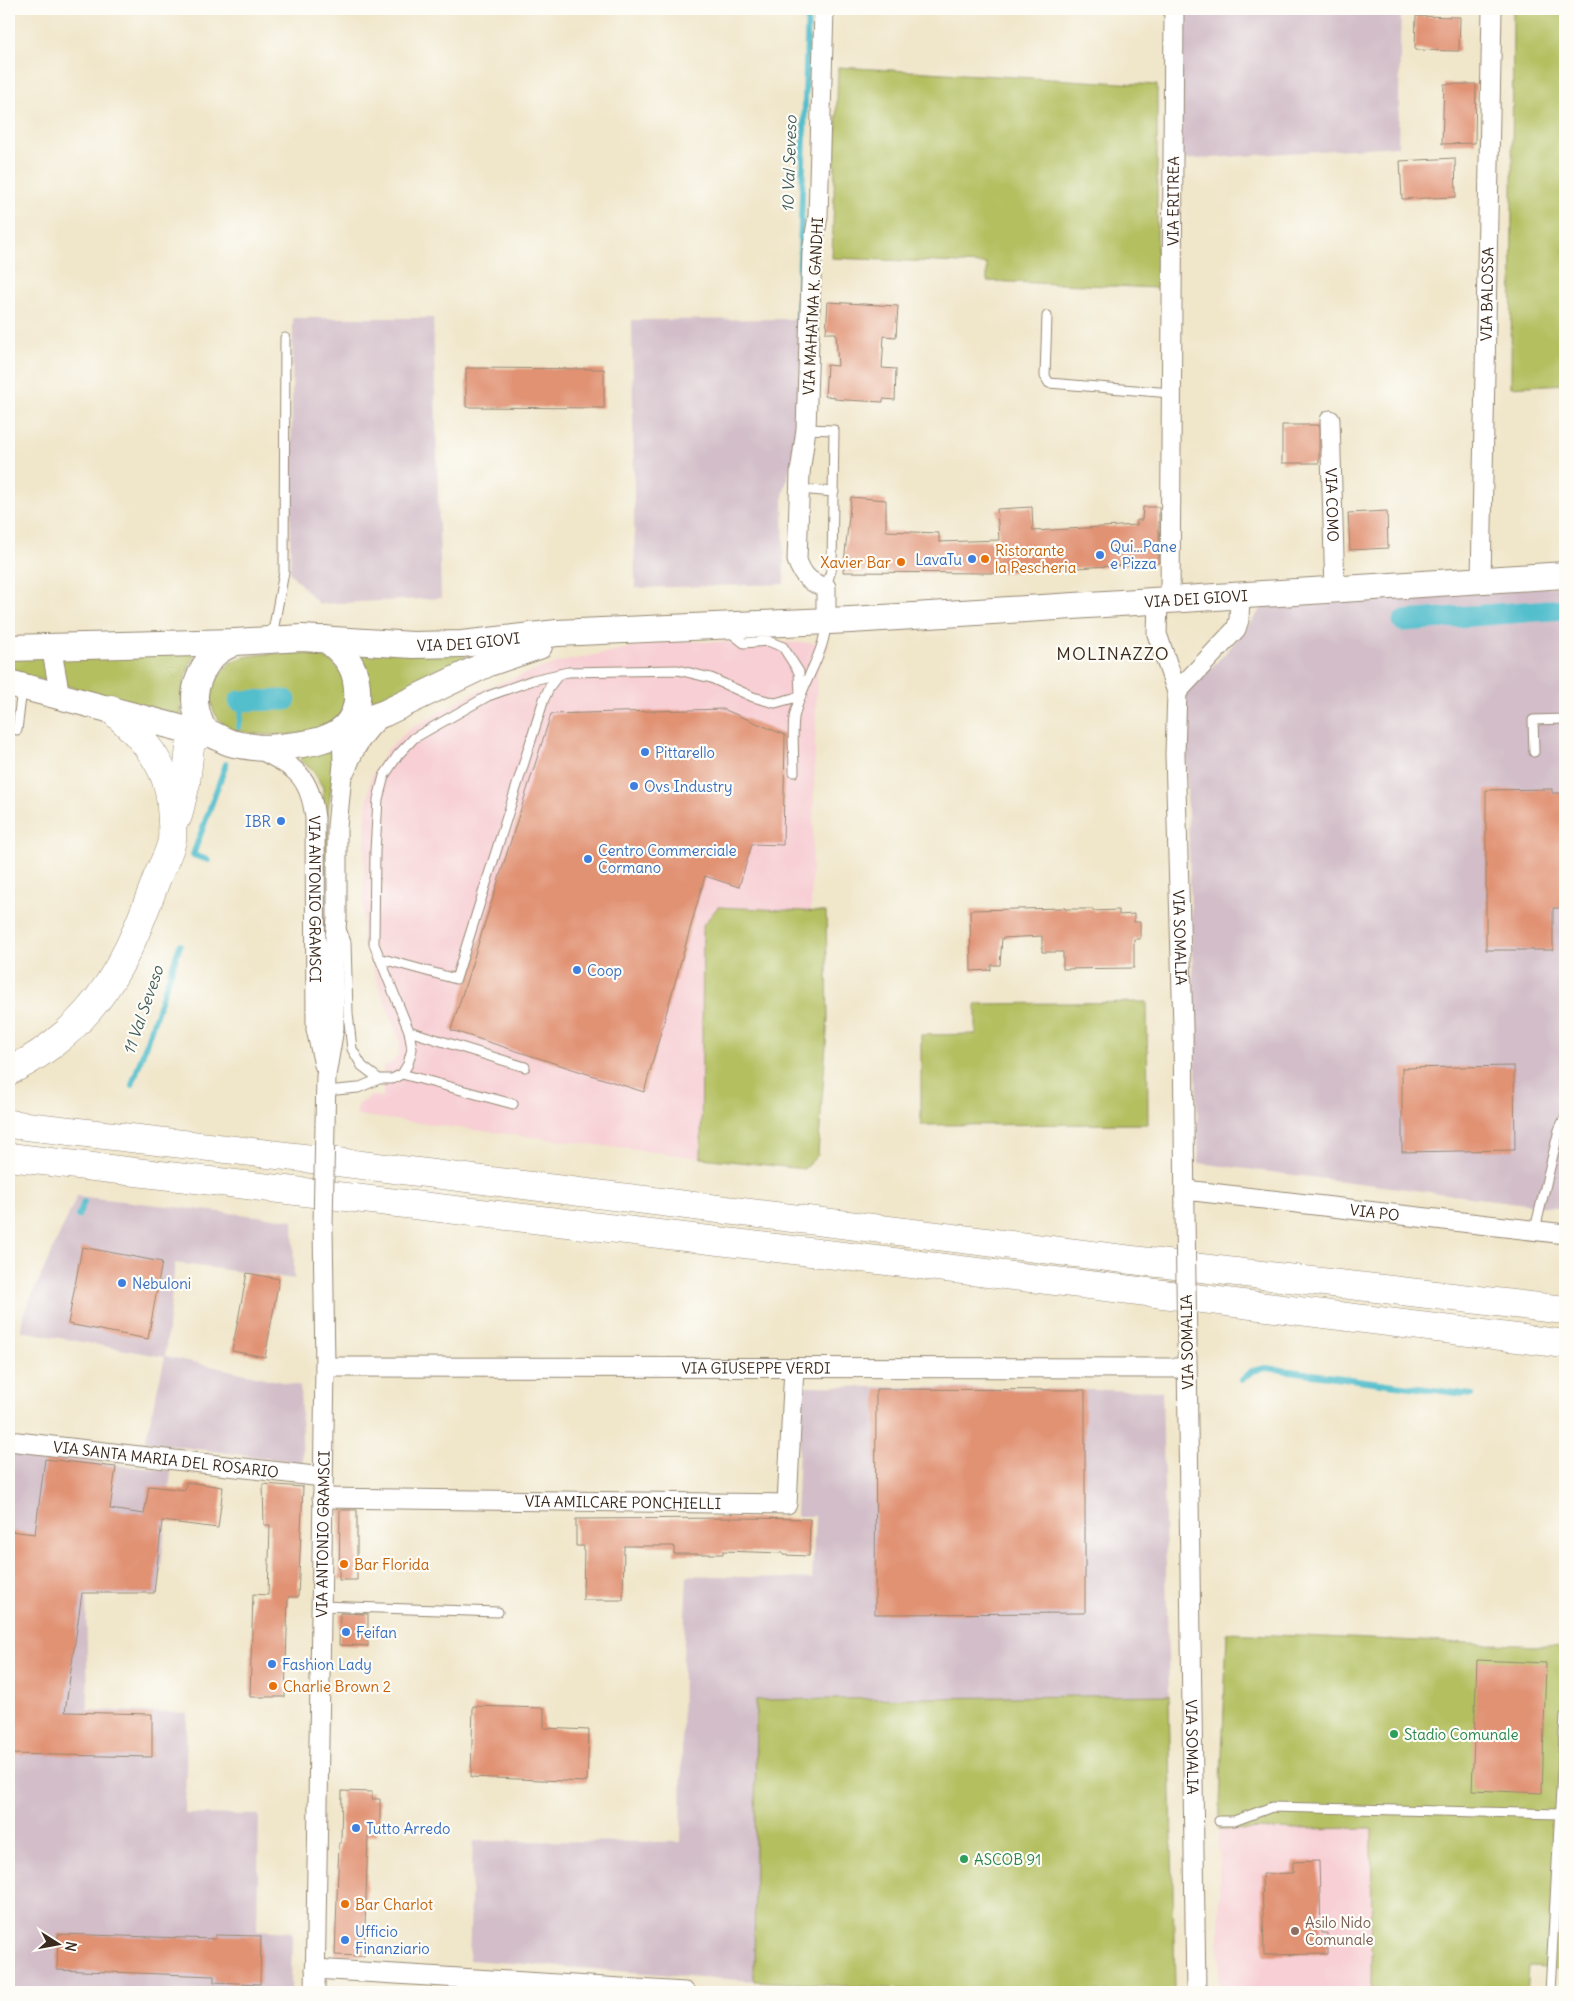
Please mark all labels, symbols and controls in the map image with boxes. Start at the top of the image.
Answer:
water label: 10 Val Seveso [777,114,801,213]
street label: VIA ERITREA [1163,156,1183,246]
street label: VIA MAHATMA K. GANDHI [799,216,827,396]
street label: VIA BALOSSA [1476,246,1497,341]
street label: VIA COMO [1322,468,1343,542]
place label: Qui...Pane e Pizza [1110,537,1177,573]
place label: Ristorante la Pescheria [995,541,1077,577]
marker: Qui...Pane e Pizza [1094,549,1106,561]
place label: LavaTu [915,550,962,569]
place label: Xavier Bar [820,553,891,572]
marker: LavaTu [966,553,978,565]
marker: Ristorante la Pescheria [979,553,991,565]
marker: Xavier Bar [895,556,907,568]
street label: VIA DEI GIOVI [1144,586,1248,611]
street label: VIA DEI GIOVI [417,628,521,654]
district label: MOLINAZZO [1056,642,1170,665]
place label: Pittarello [655,743,715,762]
marker: Pittarello [639,746,651,758]
place label: Ovs Industry [644,777,733,796]
marker: Ovs Industry [628,780,640,792]
place label: IBR [245,812,271,831]
marker: IBR [275,815,287,827]
street label: VIA ANTONIO GRAMSCI [305,815,325,983]
place label: Centro Commerciale Cormano [598,841,737,877]
marker: Centro Commerciale Cormano [582,853,594,865]
street label: VIA SOMALIA [1169,890,1191,986]
place label: Coop [587,961,622,980]
water label: 11 Val Seveso [118,962,168,1057]
marker: Coop [571,964,583,976]
street label: VIA PO [1349,1200,1401,1224]
place label: Nebuloni [132,1274,191,1293]
marker: Nebuloni [116,1277,128,1289]
street label: VIA SOMALIA [1177,1294,1197,1390]
street label: VIA GIUSEPPE VERDI [681,1358,831,1377]
street label: VIA SANTA MARIA DEL ROSARIO [52,1437,280,1481]
street label: VIA ANTONIO GRAMSCI [311,1450,333,1618]
street label: VIA AMILCARE PONCHIELLI [525,1491,721,1513]
place label: Bar Florida [354,1555,430,1574]
marker: Bar Florida [338,1558,350,1570]
place label: Feifan [356,1623,397,1642]
marker: Feifan [340,1626,352,1638]
place label: Fashion Lady [282,1655,372,1674]
marker: Fashion Lady [266,1658,278,1670]
place label: Charlie Brown 2 [283,1677,391,1696]
marker: Charlie Brown 2 [267,1680,279,1692]
street label: VIA SOMALIA [1182,1699,1203,1795]
place label: Stadio Comunale [1404,1725,1519,1744]
marker: Stadio Comunale [1388,1728,1400,1740]
place label: Tutto Arredo [366,1819,450,1838]
marker: Tutto Arredo [350,1822,362,1834]
place label: ASCOB 91 [974,1850,1041,1869]
marker: ASCOB 91 [958,1853,970,1865]
place label: Bar Charlot [355,1895,433,1914]
marker: Bar Charlot [339,1898,351,1910]
place label: Asilo Nido Comunale [1305,1913,1374,1949]
north arrow [32,1918,82,1968]
place label: Ufficio Finanziario [355,1922,430,1958]
marker: Asilo Nido Comunale [1289,1925,1301,1937]
marker: Ufficio Finanziario [339,1934,351,1946]
text: N [61,1940,81,1953]

